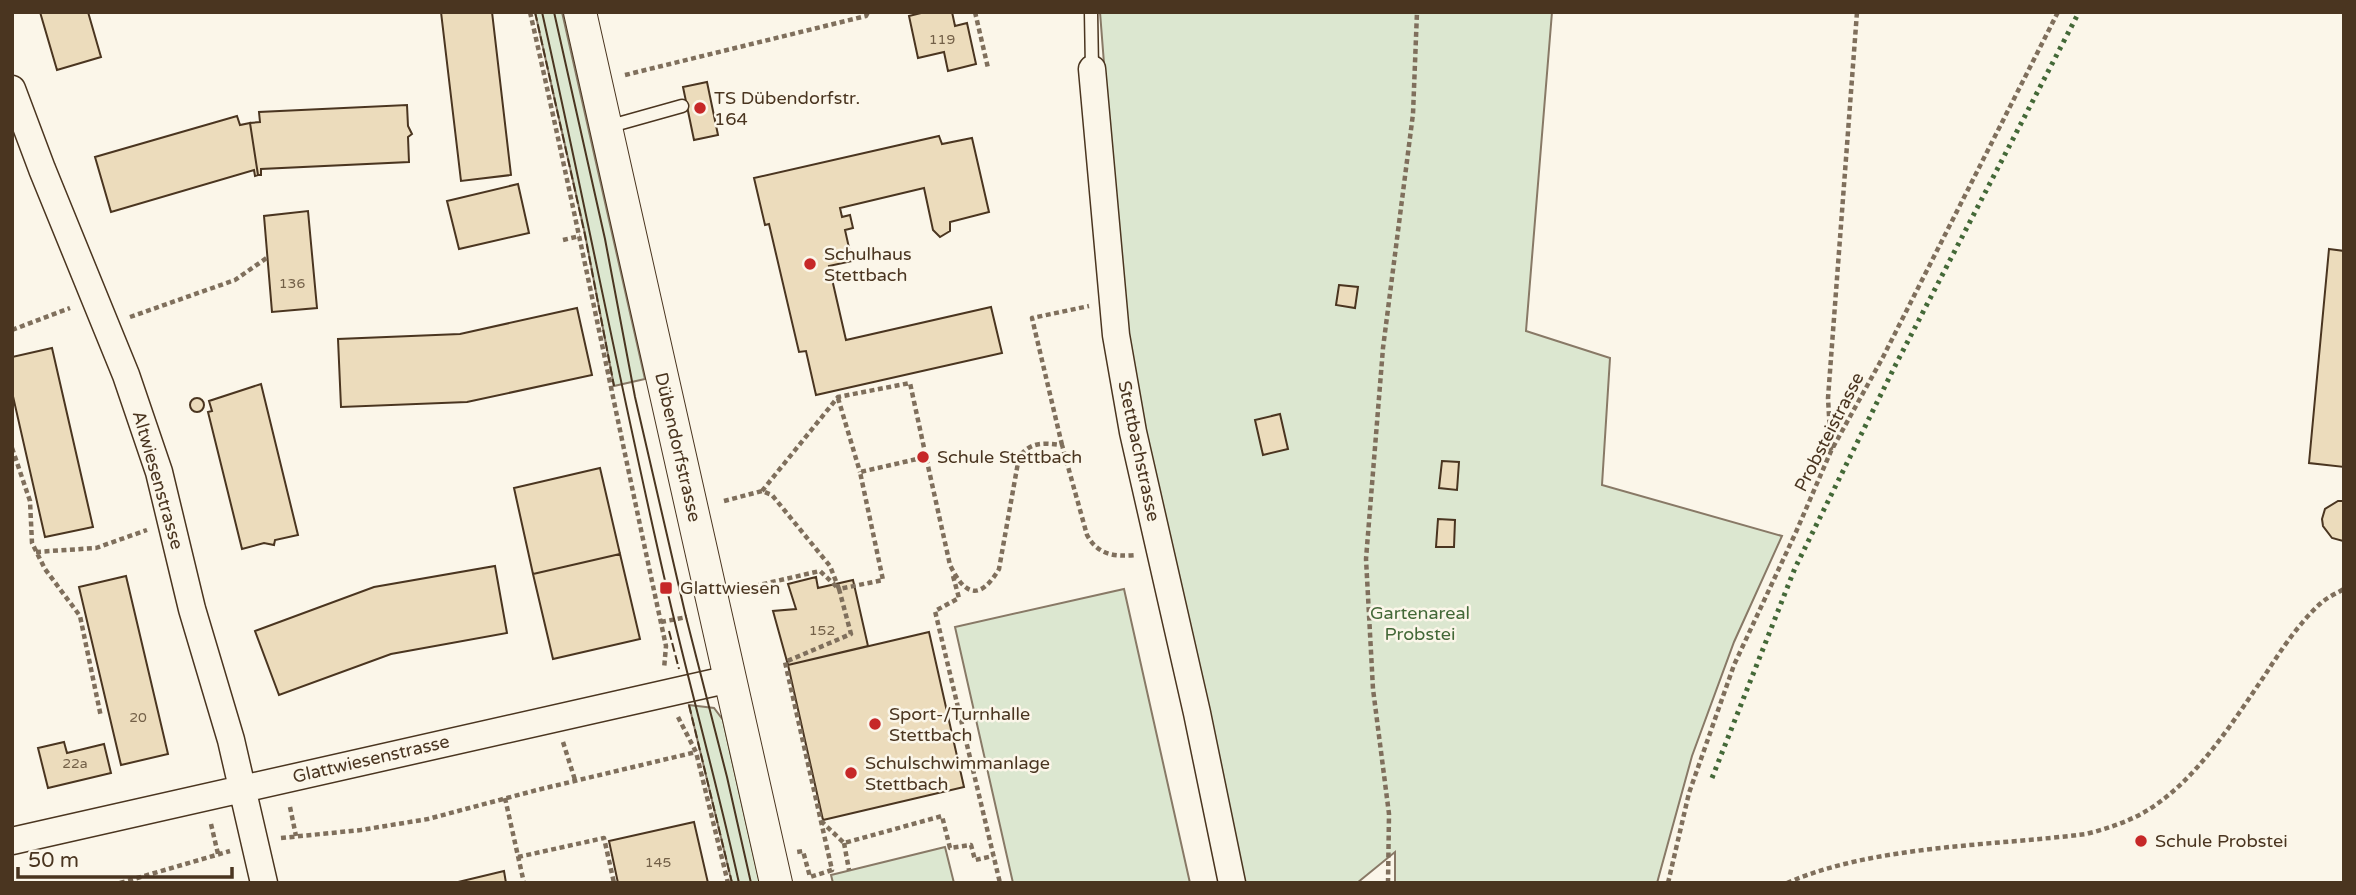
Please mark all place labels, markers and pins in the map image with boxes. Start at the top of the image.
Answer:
place label: TS Dübendorfstr. 164 [714,87,860,130]
marker: TS Dübendorfstr. 164 [692,100,708,116]
place label: Schulhaus Stettbach [824,243,912,286]
marker: Schulhaus Stettbach [802,256,818,272]
place label: Schule Stettbach [937,446,1082,468]
marker: Schule Stettbach [915,449,931,465]
place label: Glattwiesen [680,577,780,599]
marker: Glattwiesen [658,580,674,596]
place label: Sport-/Turnhalle Stettbach [889,703,1030,746]
marker: Sport-/Turnhalle Stettbach [867,716,883,732]
place label: Schulschwimmanlage Stettbach [865,752,1050,795]
marker: Schulschwimmanlage Stettbach [843,765,859,781]
place label: Schule Probstei [2155,830,2288,852]
marker: Schule Probstei [2133,833,2149,849]

